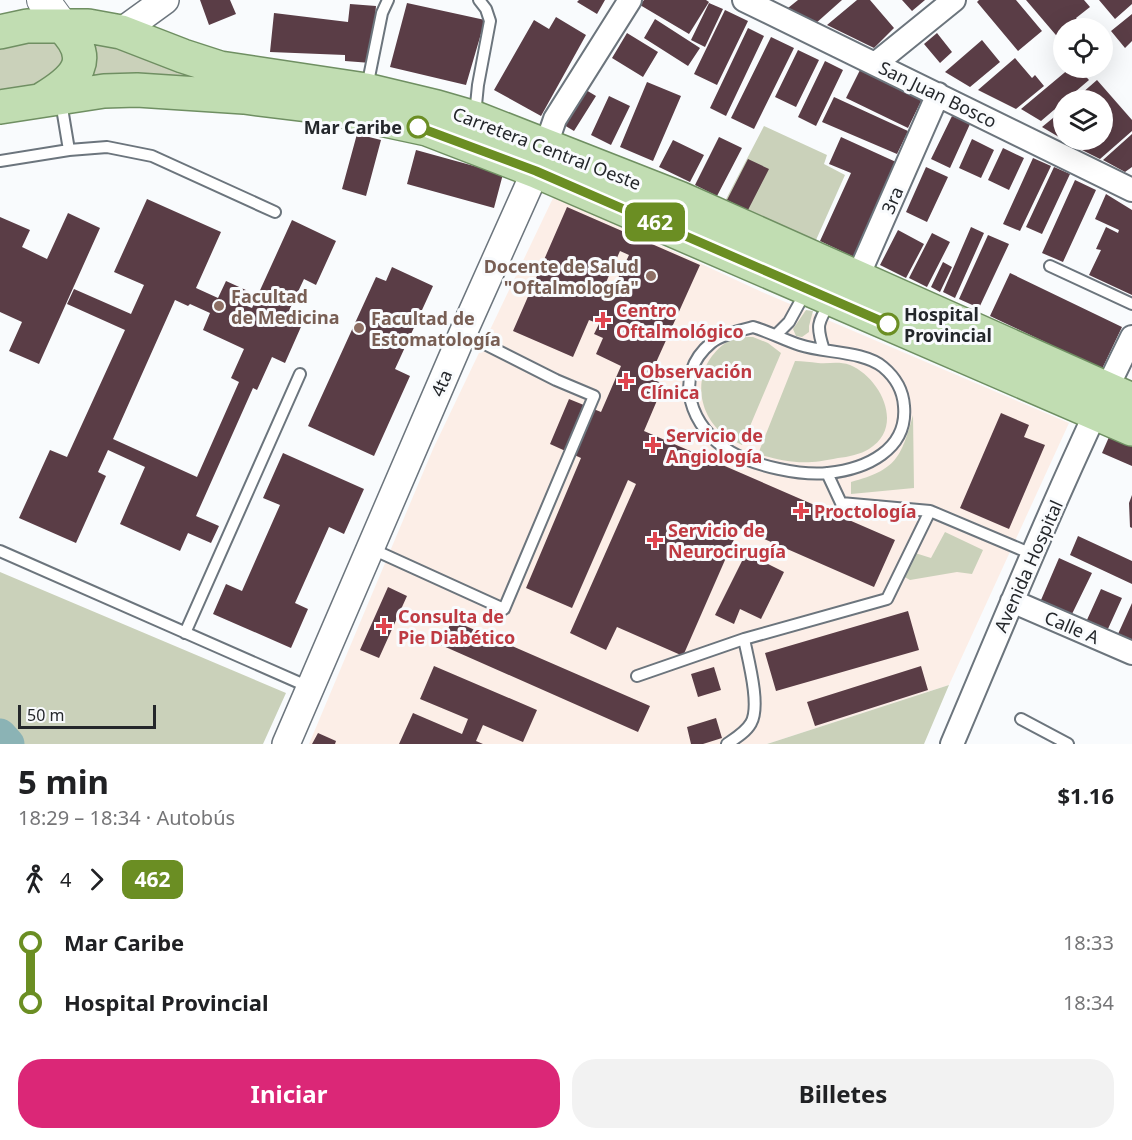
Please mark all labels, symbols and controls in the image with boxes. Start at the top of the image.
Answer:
map controls [1053,18,1113,150]
button: locate [1053,18,1113,78]
street label: San Juan Bosco [875,55,1001,133]
button: layers [1053,90,1113,150]
street label: Carretera Central Oeste [449,101,645,195]
place label: Mar Caribe [304,115,402,139]
marker: Mar Caribe [407,116,429,138]
street label: 3ra [875,183,909,217]
line badge: 462 [620,202,690,242]
text: 462 [637,208,673,236]
place label: Docente de Salud "Oftalmología" [484,254,639,299]
marker: Docente de Salud "Oftalmología" [644,269,658,283]
place label: Facultad de Medicina [231,284,339,329]
place label: Centro Oftalmológico [616,298,744,343]
marker: Facultad de Medicina [212,299,226,313]
place label: Hospital Provincial [904,302,992,347]
place label: Facultad de Estomatología [371,306,501,351]
marker: Centro Oftalmológico [594,311,612,329]
marker: Hospital Provincial [877,313,899,335]
marker: Facultad de Estomatología [352,321,366,335]
place label: Observación Clínica [640,359,752,404]
street label: 4ta [425,366,457,400]
marker: Observación Clínica [617,372,635,390]
place label: Servicio de Angiología [666,423,763,468]
marker: Servicio de Angiología [644,436,662,454]
street label: Avenida Hospital [988,496,1068,636]
place label: Proctología [814,499,917,523]
marker: Proctología [792,502,810,520]
place label: Servicio de Neurocirugía [668,518,786,563]
marker: Servicio de Neurocirugía [646,531,664,549]
place label: Consulta de Pie Diabético [398,604,515,649]
street label: Calle A [1041,605,1103,649]
marker: Consulta de Pie Diabético [375,617,393,635]
scale bar [18,702,156,730]
text: 50 m [27,704,64,726]
text: 5 min [18,759,109,804]
text: $1.16 [1057,780,1114,810]
text: 18:29 – 18:34 · Autobús [18,804,235,831]
icon: walk [18,863,51,896]
icon: forward [80,863,113,896]
text: 462 [134,865,171,893]
text: 4 [60,866,71,893]
text: Mar Caribe [64,927,184,957]
text: 18:33 [1063,929,1114,956]
text: Hospital Provincial [64,987,269,1017]
text: 18:34 [1063,989,1114,1016]
button: Iniciar [18,1059,560,1128]
button: Billetes [572,1059,1114,1128]

